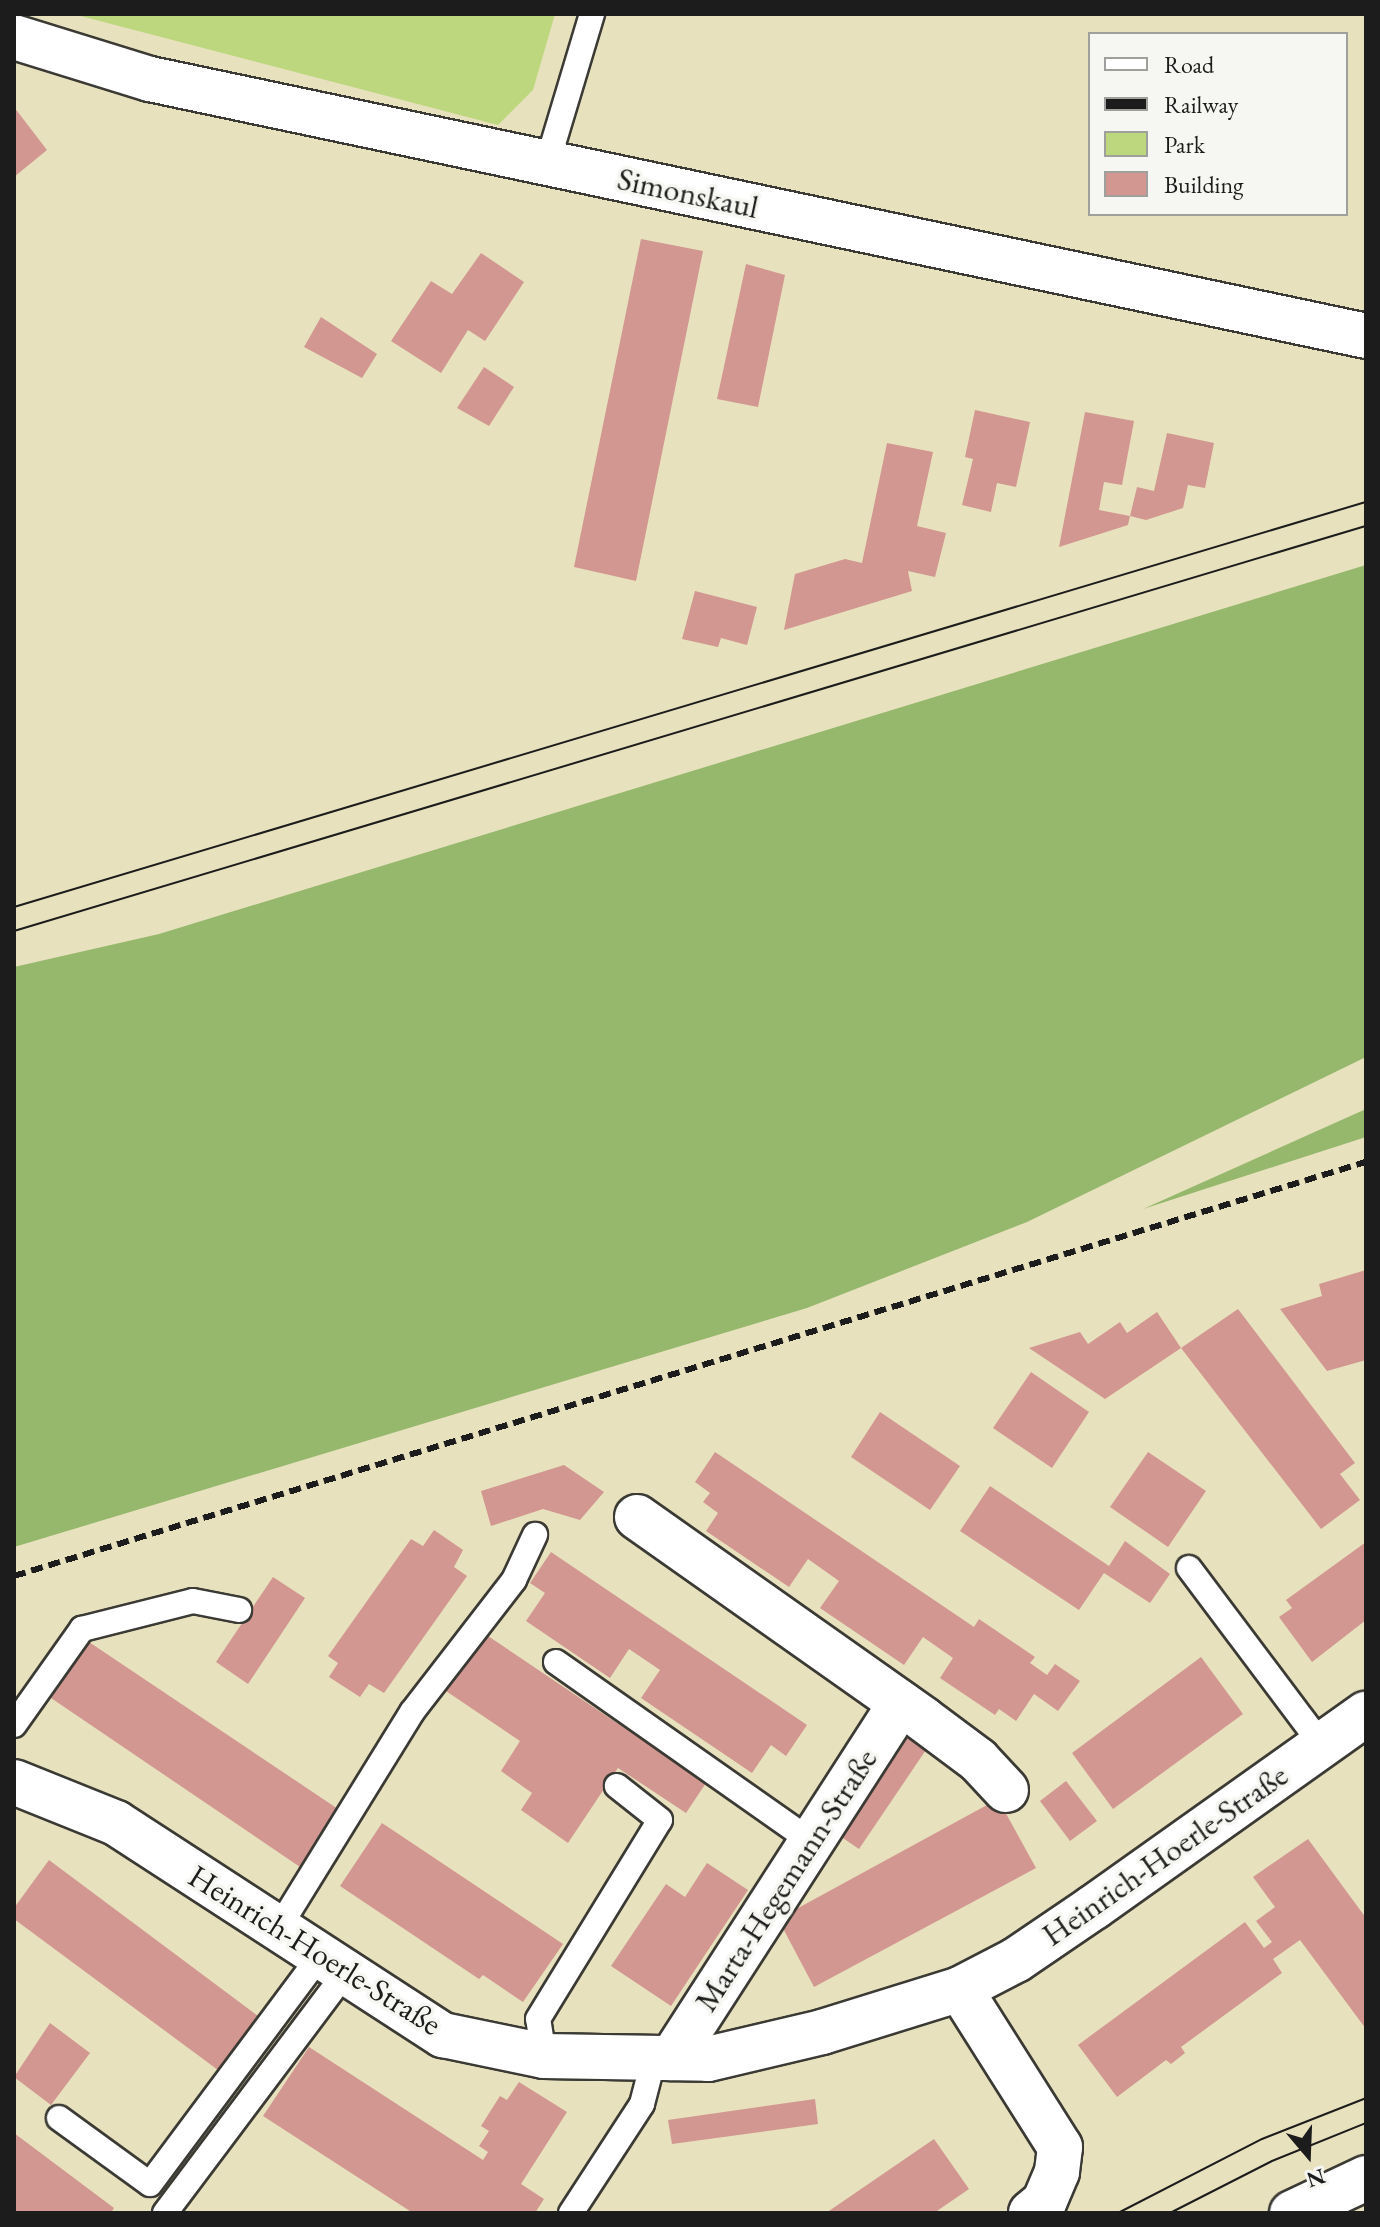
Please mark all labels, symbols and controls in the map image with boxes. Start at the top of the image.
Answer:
legend [1088,32,1348,216]
text: Road [1164,49,1214,80]
text: Railway [1164,89,1238,120]
text: Park [1164,129,1205,160]
street label: Simonskaul [614,159,762,227]
text: Building [1164,169,1244,200]
street label: Marta-Hegemann-Straße [687,1742,885,2018]
street label: Heinrich-Hoerle-Straße [1035,1756,1295,1954]
street label: Heinrich-Hoerle-Straße [182,1857,448,2043]
north arrow [1268,2115,1348,2195]
text: N [1303,2162,1329,2195]

